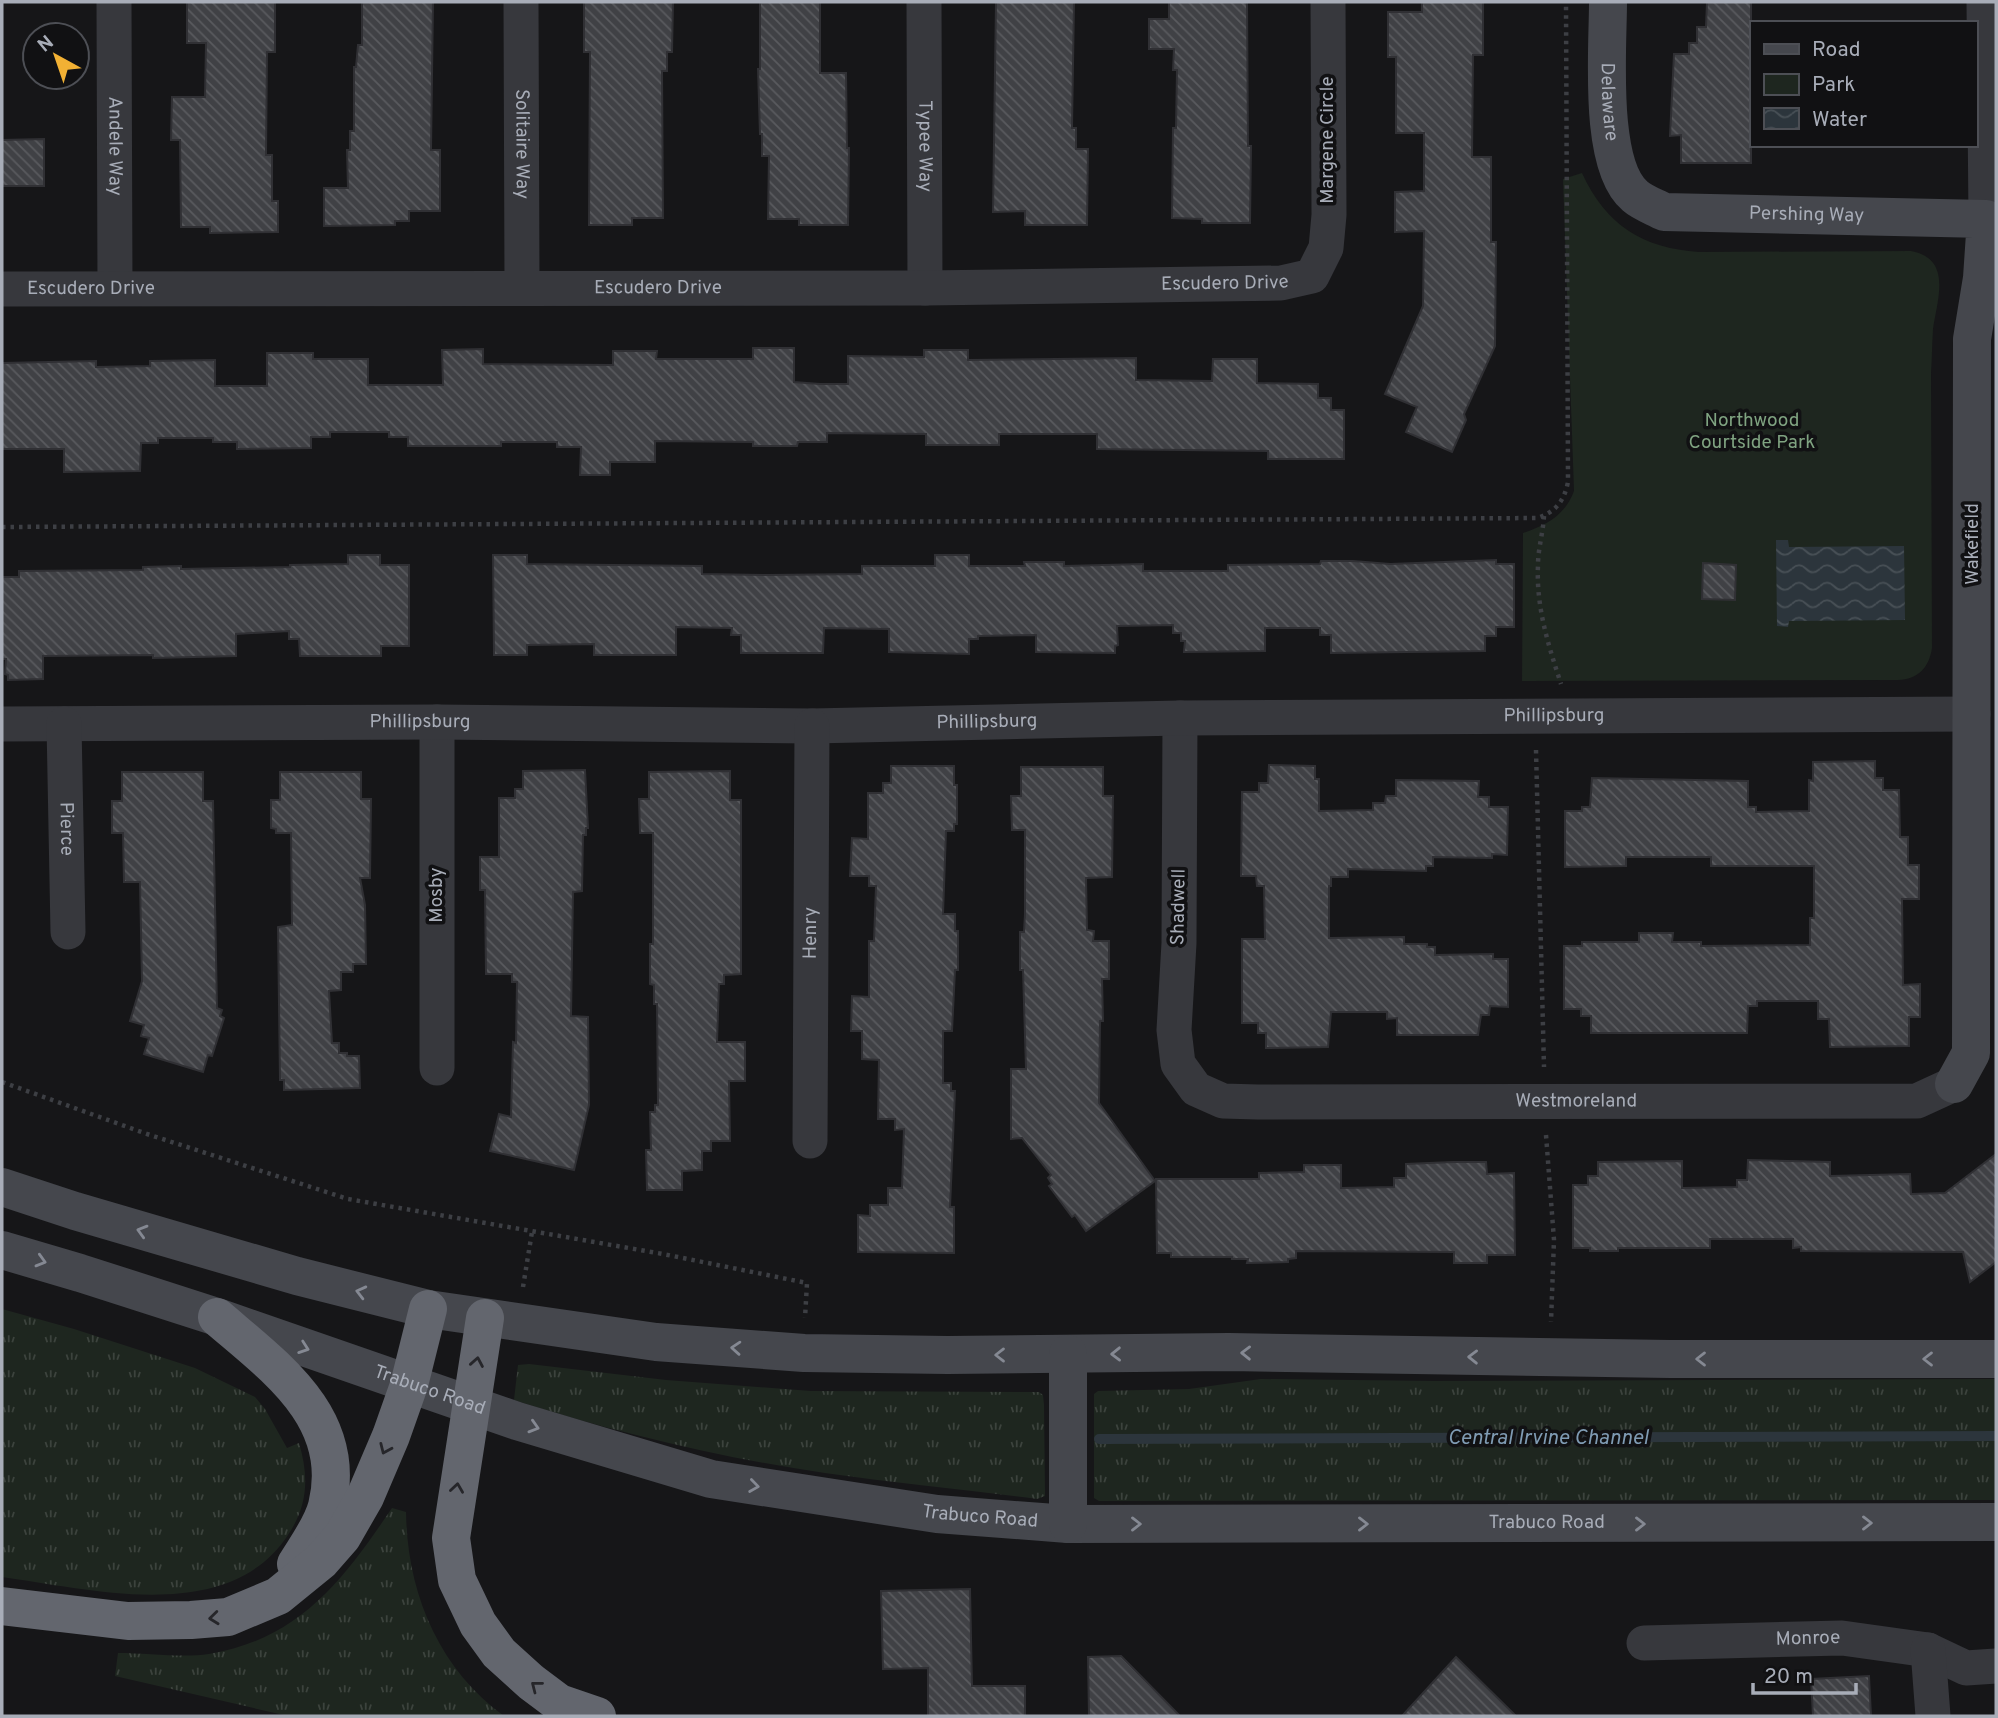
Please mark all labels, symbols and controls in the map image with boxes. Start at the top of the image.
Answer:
north arrow [21,21,91,91]
legend [1750,21,1977,147]
text: N [33,31,59,58]
text: Road [1812,37,1861,64]
street label: Delaware [1595,62,1623,143]
text: Park [1812,72,1855,99]
street label: Margene Circle [1316,76,1340,204]
street label: Solitaire Way [509,89,534,199]
street label: Andele Way [102,96,127,196]
street label: Typee Way [912,100,937,192]
text: Water [1812,107,1867,134]
street label: Pershing Way [1749,202,1865,228]
street label: Escudero Drive [1161,270,1291,297]
street label: Escudero Drive [594,276,722,300]
street label: Escudero Drive [27,277,155,301]
park label: Northwood Courtside Park [1689,409,1815,455]
street label: Wakefield [1961,503,1985,585]
street label: Phillipsburg [1503,704,1604,728]
street label: Phillipsburg [936,709,1038,735]
street label: Phillipsburg [369,710,471,734]
street label: Pierce [54,802,79,856]
street label: Mosby [425,867,449,923]
street label: Shadwell [1166,868,1192,946]
street label: Henry [799,907,823,959]
street label: Westmoreland [1515,1089,1637,1114]
one-way arrow [137,1225,149,1239]
one-way arrow [35,1253,47,1268]
one-way arrow [355,1286,367,1300]
one-way arrow [298,1340,310,1354]
one-way arrow [730,1341,741,1356]
one-way arrow [1240,1345,1250,1361]
one-way arrow [1110,1346,1120,1362]
one-way arrow [994,1347,1005,1363]
one-way arrow [1467,1349,1478,1364]
one-way arrow [1695,1351,1705,1367]
one-way arrow [1922,1351,1933,1367]
one-way arrow [469,1356,484,1368]
street label: Trabuco Road [370,1360,488,1421]
one-way arrow [528,1418,540,1433]
water label: Central Irvine Channel [1448,1425,1650,1452]
one-way arrow [380,1442,394,1454]
one-way arrow [748,1478,760,1493]
one-way arrow [450,1482,465,1493]
street label: Trabuco Road [920,1500,1039,1534]
street label: Trabuco Road [1488,1511,1605,1535]
one-way arrow [1862,1515,1873,1530]
one-way arrow [1131,1516,1142,1532]
one-way arrow [1359,1516,1369,1532]
one-way arrow [1635,1516,1646,1532]
one-way arrow [208,1610,219,1625]
street label: Monroe [1775,1626,1841,1652]
scale bar [1753,1652,1856,1696]
text: 20 m [1764,1664,1813,1691]
one-way arrow [532,1681,544,1694]

